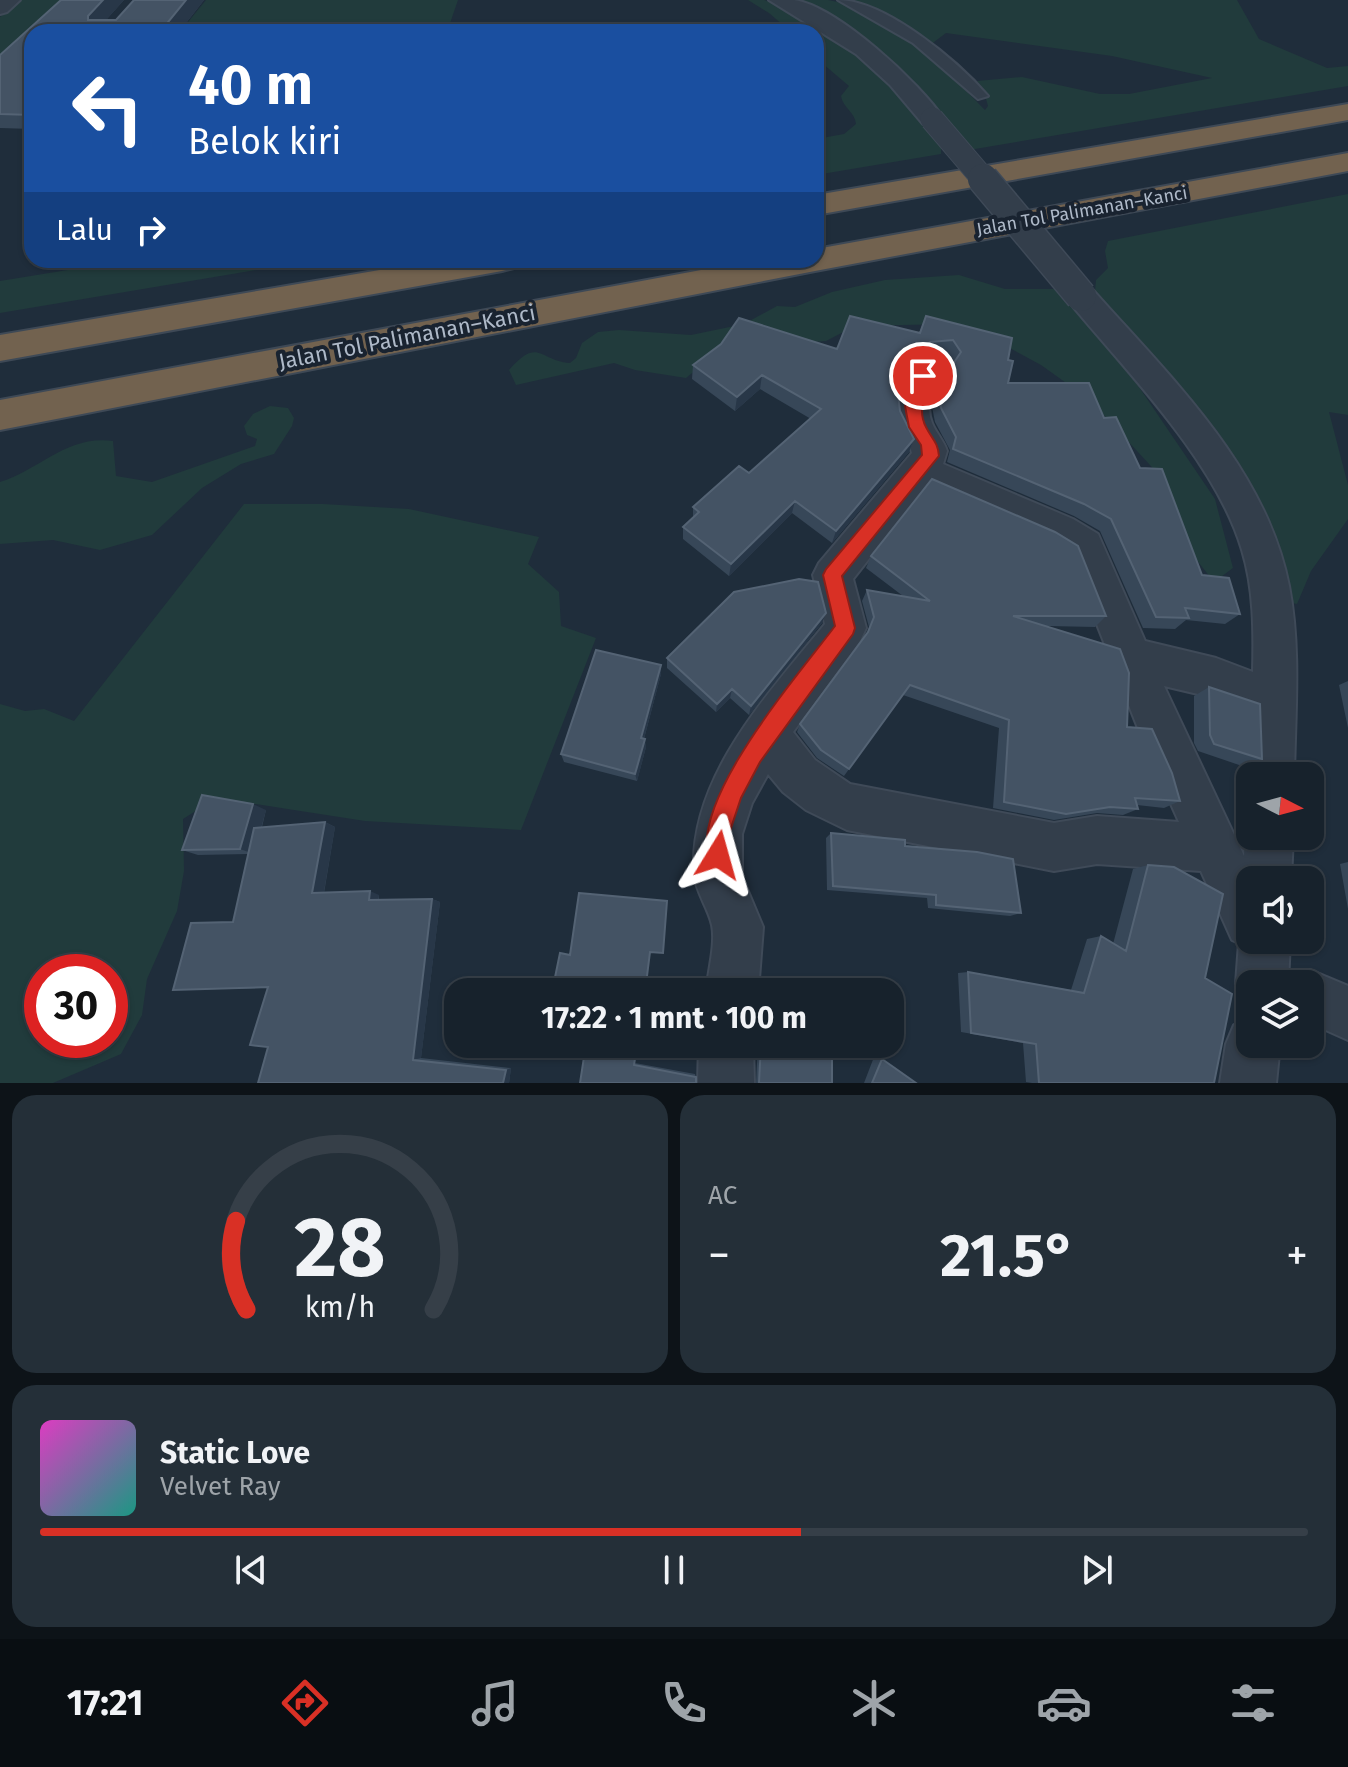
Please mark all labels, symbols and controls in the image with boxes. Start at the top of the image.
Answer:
text: 40 m [188,52,313,119]
icon: left [56,56,160,160]
text: Belok kiri [188,120,342,164]
street label: Jalan Tol Palimanan–Kanci [975,182,1189,240]
icon: right [129,208,173,252]
text: Lalu [56,212,113,248]
street label: Jalan Tol Palimanan–Kanci [276,299,538,375]
pin [889,342,957,410]
icon: arrive [901,354,945,398]
north arrow [1236,762,1324,850]
map controls [1236,762,1324,1058]
position arrow [676,813,760,897]
button: sound [1236,866,1324,954]
speed limit sign: 30 [24,954,128,1058]
button: layers [1236,970,1324,1058]
text: 17:22 · 1 mnt · 100 m [541,1000,807,1036]
text: AC [708,1180,737,1211]
text: 28 [294,1198,386,1298]
text: 21.5° [940,1220,1076,1292]
text: − [708,1229,730,1282]
text: + [1286,1229,1308,1282]
text: km/h [305,1290,375,1325]
text: Static Love [160,1435,310,1471]
text: Velvet Ray [160,1471,280,1502]
icon: previous [229,1548,273,1592]
icon: pause [652,1548,696,1592]
icon: next [1075,1548,1119,1592]
icon: directions [277,1675,333,1731]
icon: music [467,1675,523,1731]
icon: phone [656,1675,712,1731]
icon: climate [846,1675,902,1731]
icon: car [1036,1675,1092,1731]
icon: filters [1225,1675,1281,1731]
text: 17:21 [67,1681,144,1725]

